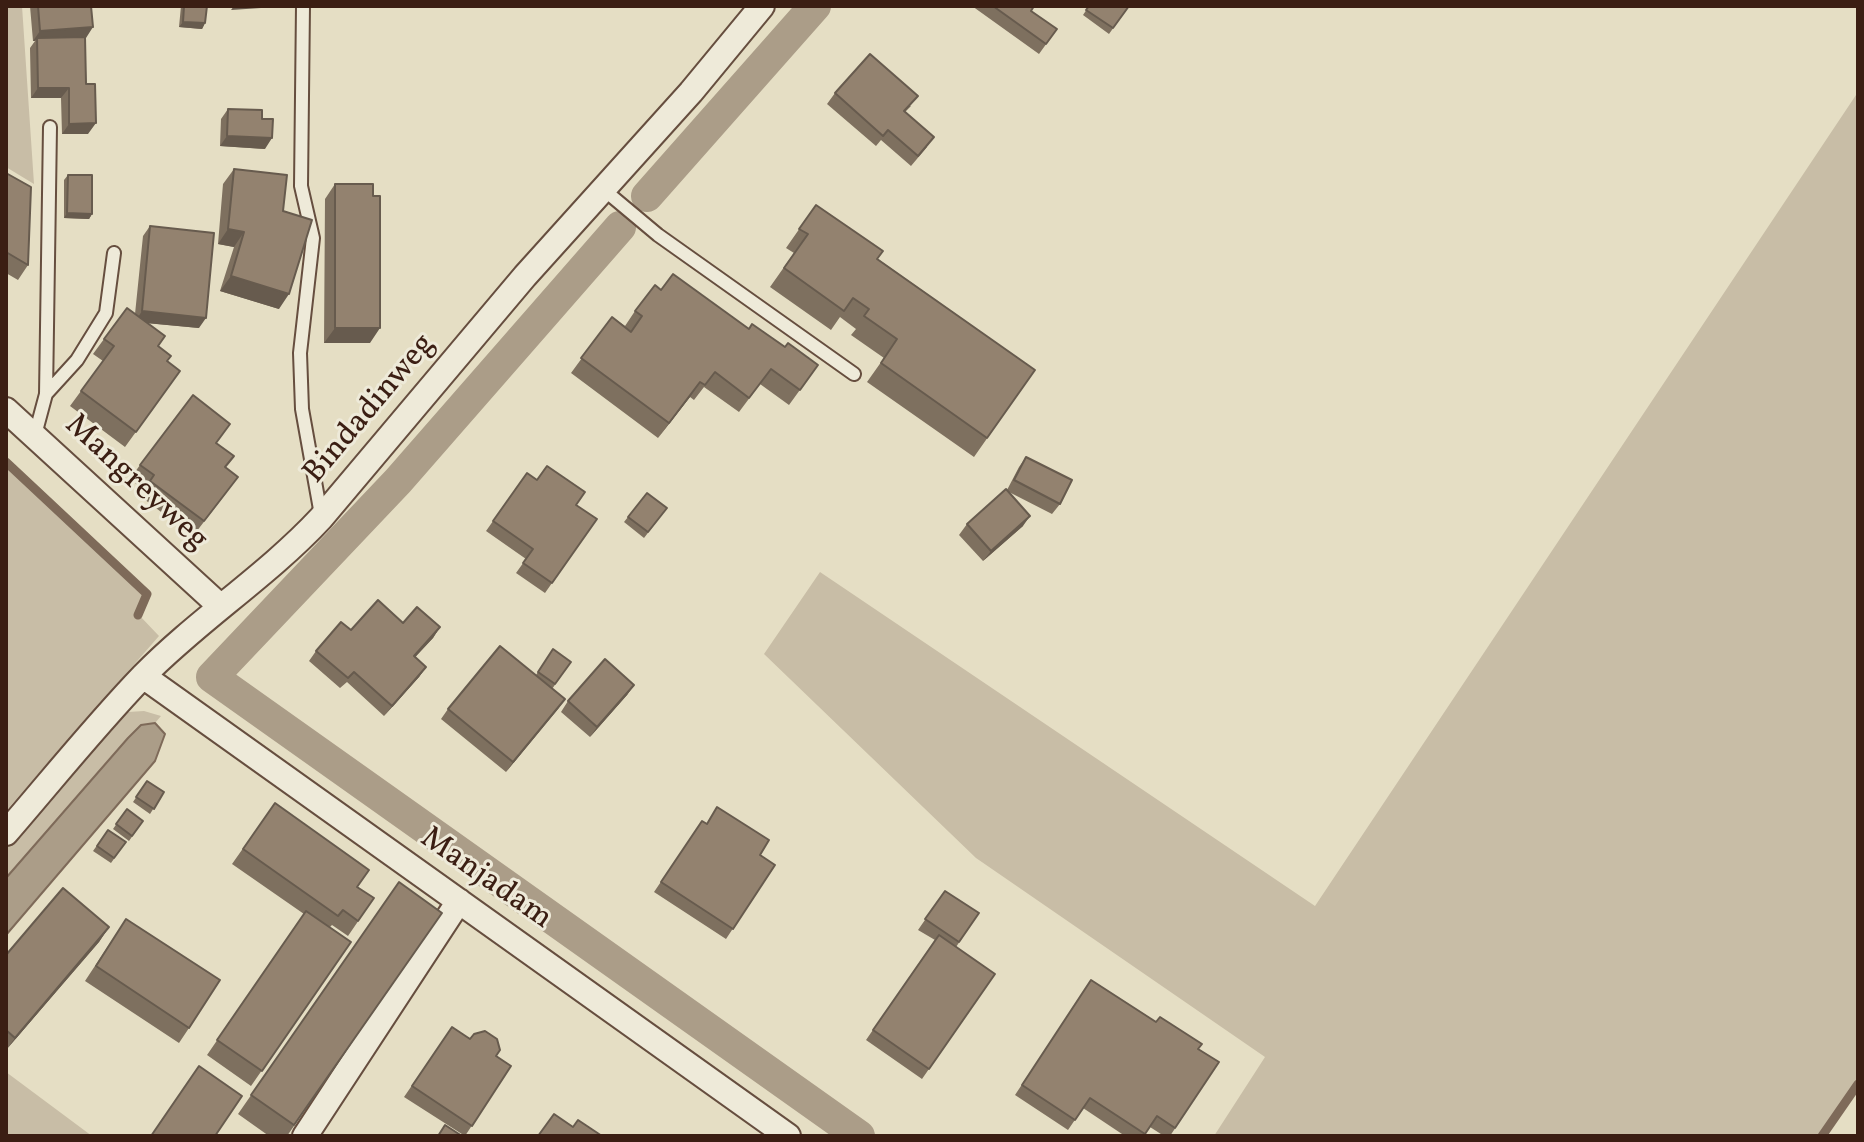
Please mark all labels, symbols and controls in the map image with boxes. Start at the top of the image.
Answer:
street label: Bindadinweg [297,327,445,493]
street label: Mangreyweg [55,408,215,560]
street label: Manjadam [412,821,558,939]

